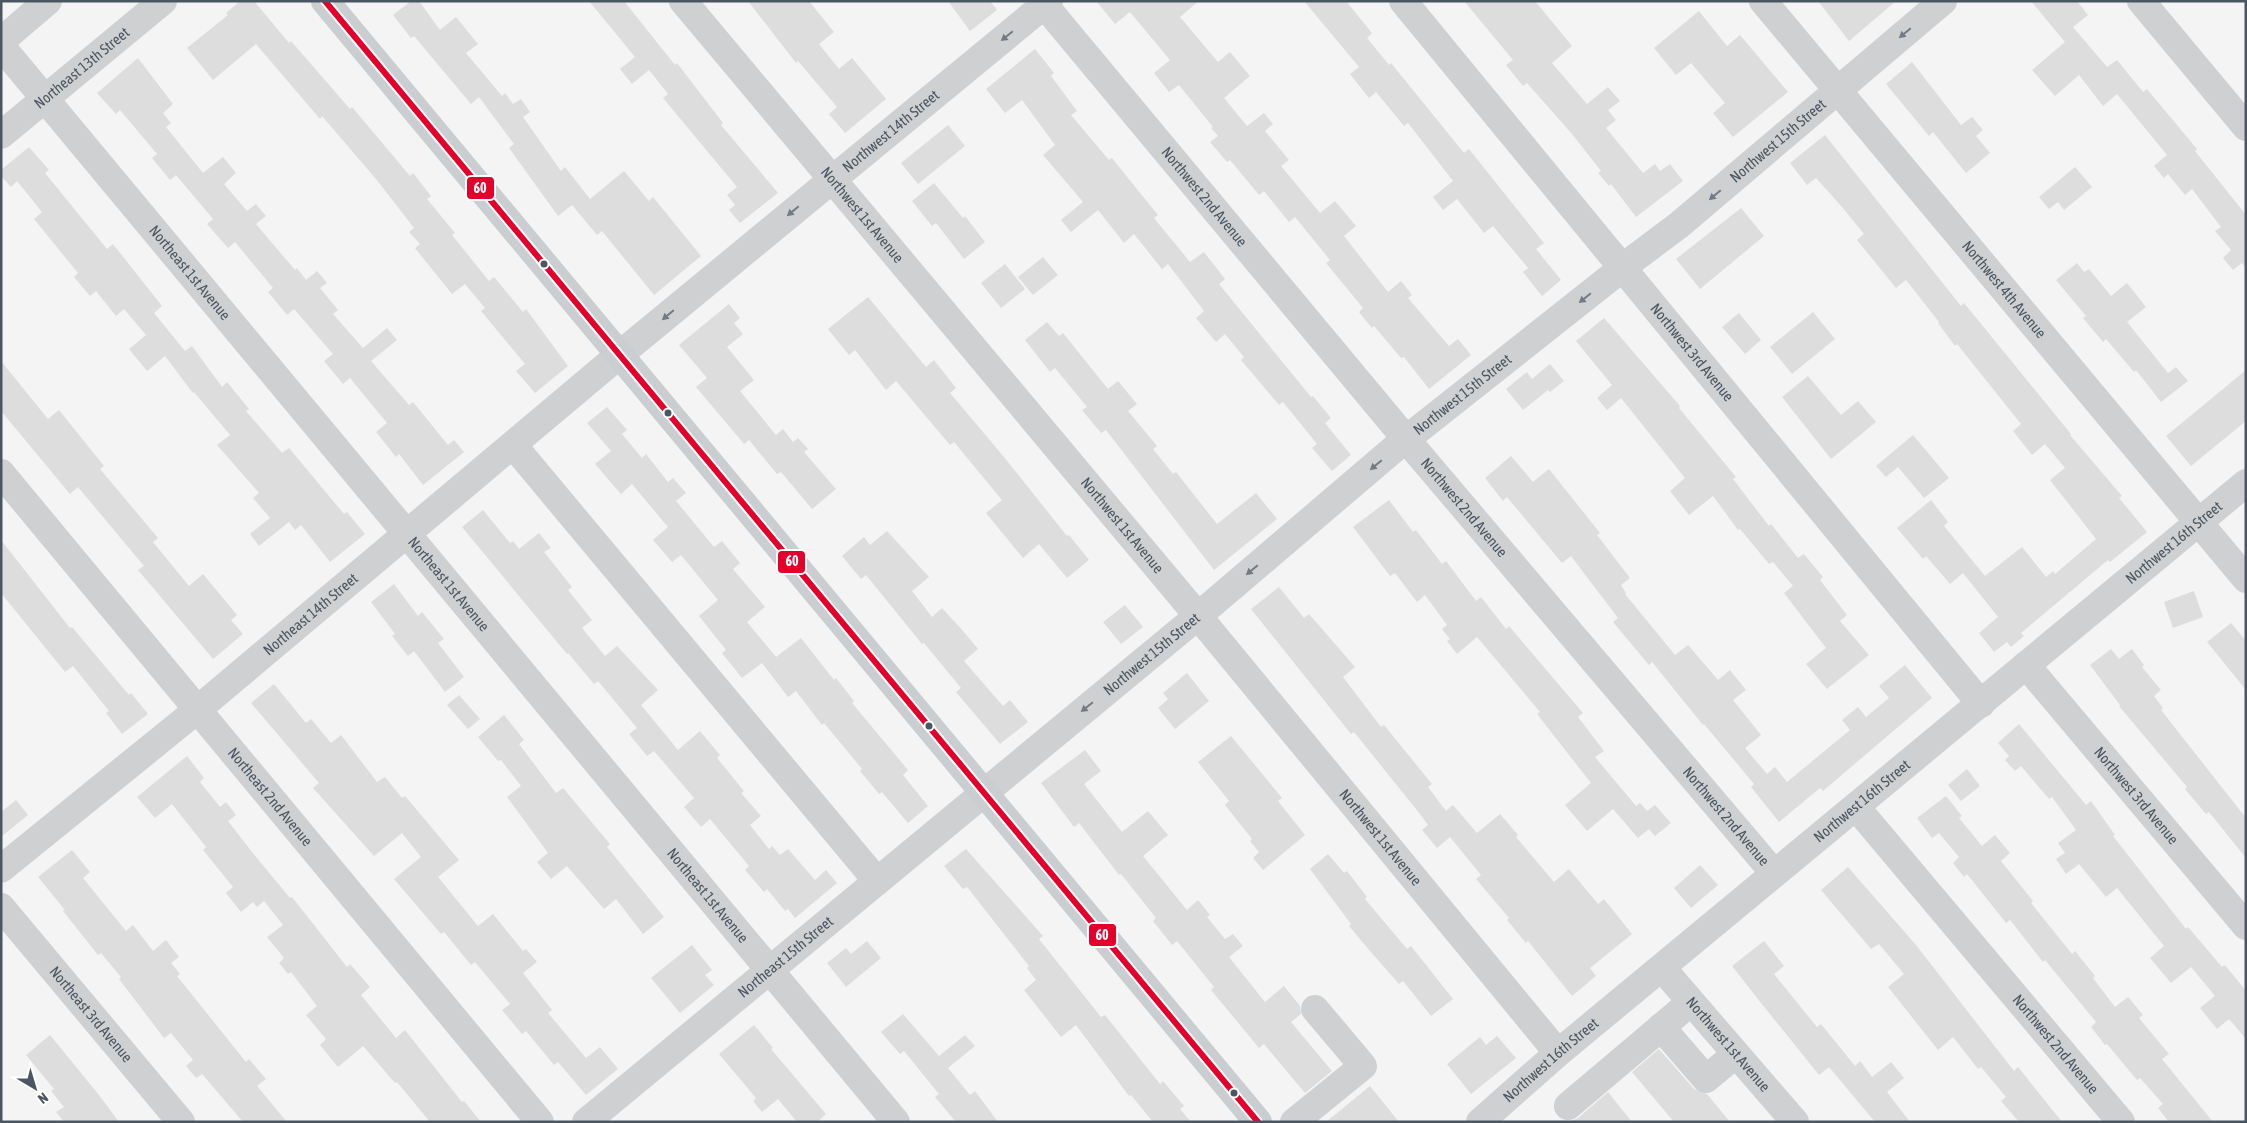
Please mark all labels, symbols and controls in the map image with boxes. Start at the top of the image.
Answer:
street label: Northeast 13th Street [31,24,132,112]
one-way arrow [1899,27,1912,38]
one-way arrow [1001,31,1014,42]
street label: Northwest 14th Street [839,86,942,176]
street label: Northwest 15th Street [1727,95,1829,186]
street label: Northwest 2nd Avenue [1158,143,1251,250]
street label: Northwest 1st Avenue [818,163,907,266]
line badge: 60 [466,176,495,200]
text: 60 [473,180,487,196]
one-way arrow [1709,189,1722,200]
one-way arrow [788,205,800,217]
street label: Northeast 1st Avenue [146,222,234,323]
street label: Northwest 4th Avenue [1959,237,2050,341]
unlabelled marker [539,259,549,269]
one-way arrow [1579,292,1592,303]
street label: Northwest 3rd Avenue [1647,300,1738,405]
one-way arrow [662,309,675,320]
street label: Northwest 15th Street [1410,350,1514,438]
unlabelled marker [663,408,673,418]
street label: Northwest 2nd Avenue [1418,454,1511,560]
one-way arrow [1370,459,1383,470]
street label: Northwest 1st Avenue [1078,474,1167,576]
street label: Northwest 16th Street [2122,498,2225,587]
street label: Northeast 1st Avenue [405,533,493,635]
line badge: 60 [777,550,806,574]
text: 60 [785,553,799,569]
one-way arrow [1246,564,1259,575]
street label: Northeast 14th Street [260,569,361,658]
street label: Northwest 15th Street [1100,609,1203,699]
one-way arrow [1080,702,1093,713]
unlabelled marker [924,721,934,731]
street label: Northeast 2nd Avenue [225,744,316,849]
street label: Northwest 3rd Avenue [2091,744,2182,847]
street label: Northwest 16th Street [1810,756,1913,845]
street label: Northwest 2nd Avenue [1680,763,1773,869]
street label: Northwest 1st Avenue [1336,786,1425,889]
street label: Northeast 1st Avenue [664,845,752,946]
street label: Northeast 15th Street [734,912,836,1001]
line badge: 60 [1088,923,1117,947]
text: 60 [1095,927,1109,943]
street label: Northeast 3rd Avenue [46,963,136,1065]
street label: Northwest 2nd Avenue [2009,991,2103,1097]
street label: Northwest 1st Avenue [1683,993,1774,1095]
street label: Northwest 16th Street [1500,1014,1601,1105]
north arrow [10,1063,60,1113]
unlabelled marker [1229,1088,1239,1098]
text: N [35,1089,51,1107]

